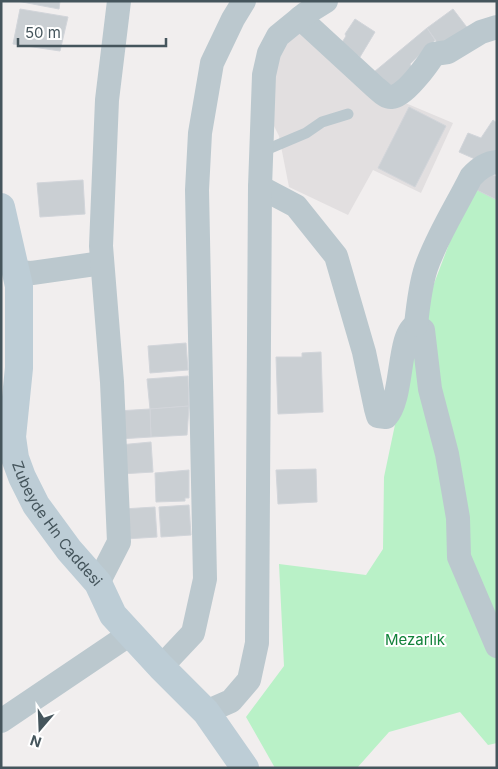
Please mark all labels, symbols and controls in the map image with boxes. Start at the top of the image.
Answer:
scale bar [18,15,165,47]
text: 50 m [25,23,61,42]
street label: Zubeyde Hn Caddesi [8,458,106,590]
park label: Mezarlık [385,630,446,649]
north arrow [15,704,65,754]
text: N [28,732,43,752]

